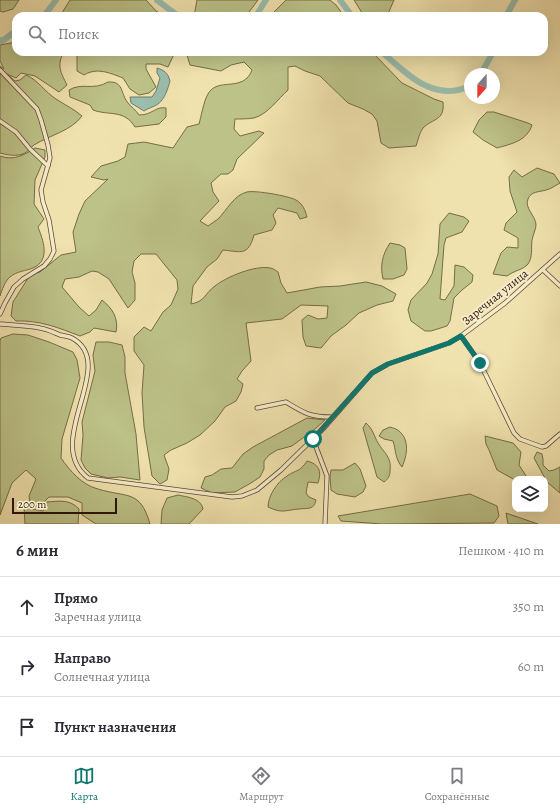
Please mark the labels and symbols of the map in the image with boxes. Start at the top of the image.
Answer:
north arrow [464,68,500,104]
street label: Заречная улица [459,265,532,329]
route end [471,354,489,372]
route start [304,430,322,448]
scale bar [12,496,117,515]

